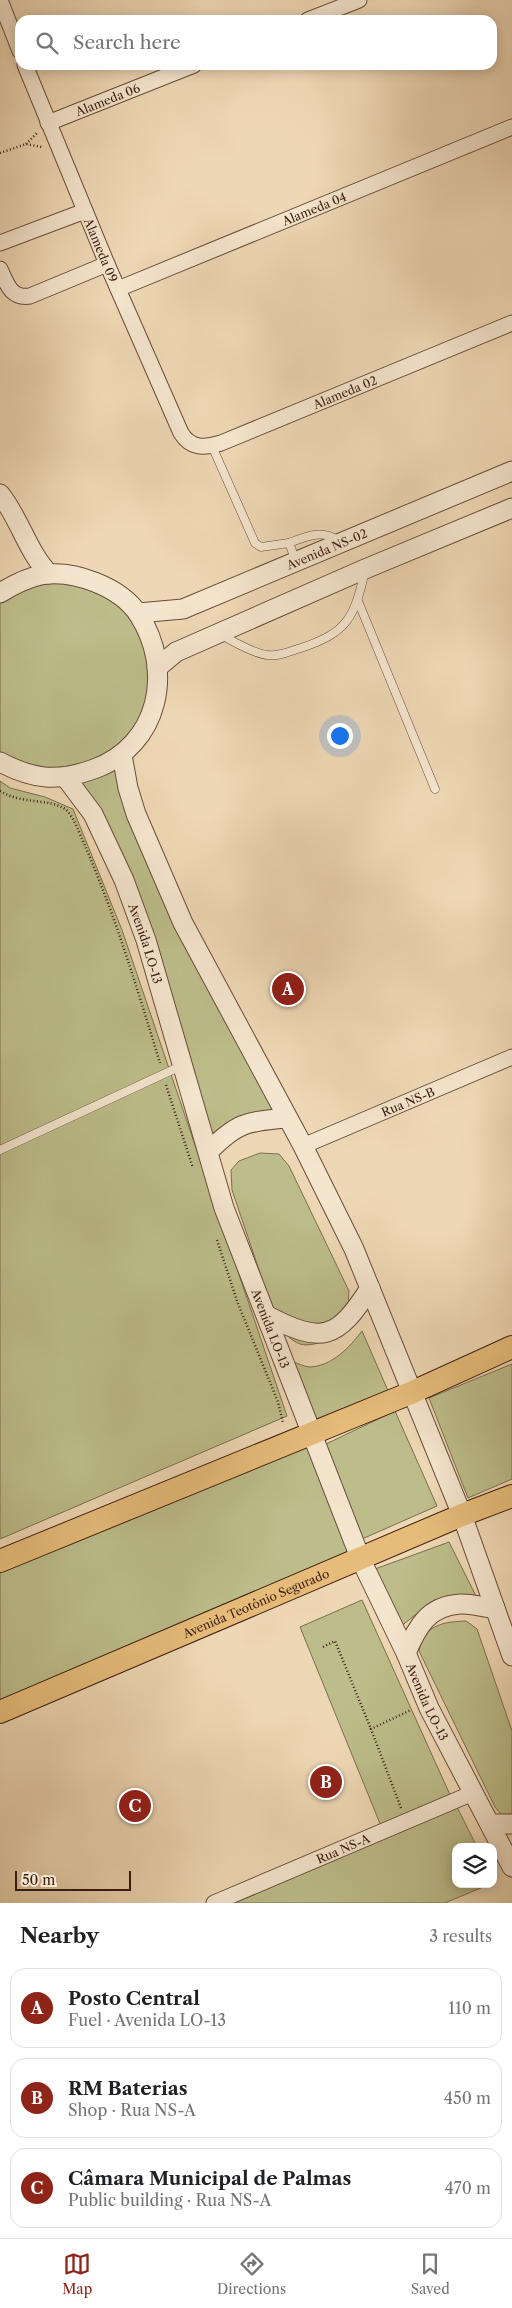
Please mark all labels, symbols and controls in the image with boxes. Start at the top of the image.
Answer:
search box [15,15,497,70]
icon: search [33,29,61,57]
text: Search here [73,31,181,54]
street label: Alameda 06 [72,80,142,119]
street label: Alameda 04 [279,188,348,229]
street label: Alameda 09 [81,215,121,284]
street label: Alameda 02 [310,372,379,412]
street label: Avenida NS-02 [283,525,369,573]
your location [327,723,353,749]
street label: Avenida LO-13 [125,900,166,985]
pin: A [272,970,304,1008]
street label: Rua NS-B [379,1083,437,1119]
street label: Avenida LO-13 [248,1286,293,1370]
street label: Avenida Teotônio Segurado [179,1565,331,1641]
street label: Avenida LO-13 [403,1659,452,1743]
pin: B [310,1763,342,1801]
pin: C [119,1787,151,1825]
street label: Rua NS-A [314,1830,373,1866]
map controls [452,1843,497,1888]
button: layers [452,1843,497,1888]
scale bar [15,1868,131,1891]
text: 50 m [22,1871,55,1889]
text: Nearby [20,1923,99,1948]
text: 3 results [429,1926,492,1946]
text: Posto Central [68,1987,200,2010]
text: A [31,1998,43,2018]
text: 110 m [448,1998,491,2018]
text: Fuel · Avenida LO-13 [68,2010,226,2030]
text: RM Baterias [68,2077,188,2100]
text: B [31,2088,43,2108]
text: 450 m [444,2088,491,2108]
text: Shop · Rua NS-A [68,2100,196,2120]
text: Câmara Municipal de Palmas [68,2167,351,2190]
text: C [31,2178,43,2198]
text: 470 m [445,2178,491,2198]
text: Public building · Rua NS-A [68,2190,271,2210]
tab: Map [62,2250,92,2298]
tab: Directions [217,2250,286,2298]
tab: Saved [411,2250,450,2298]

